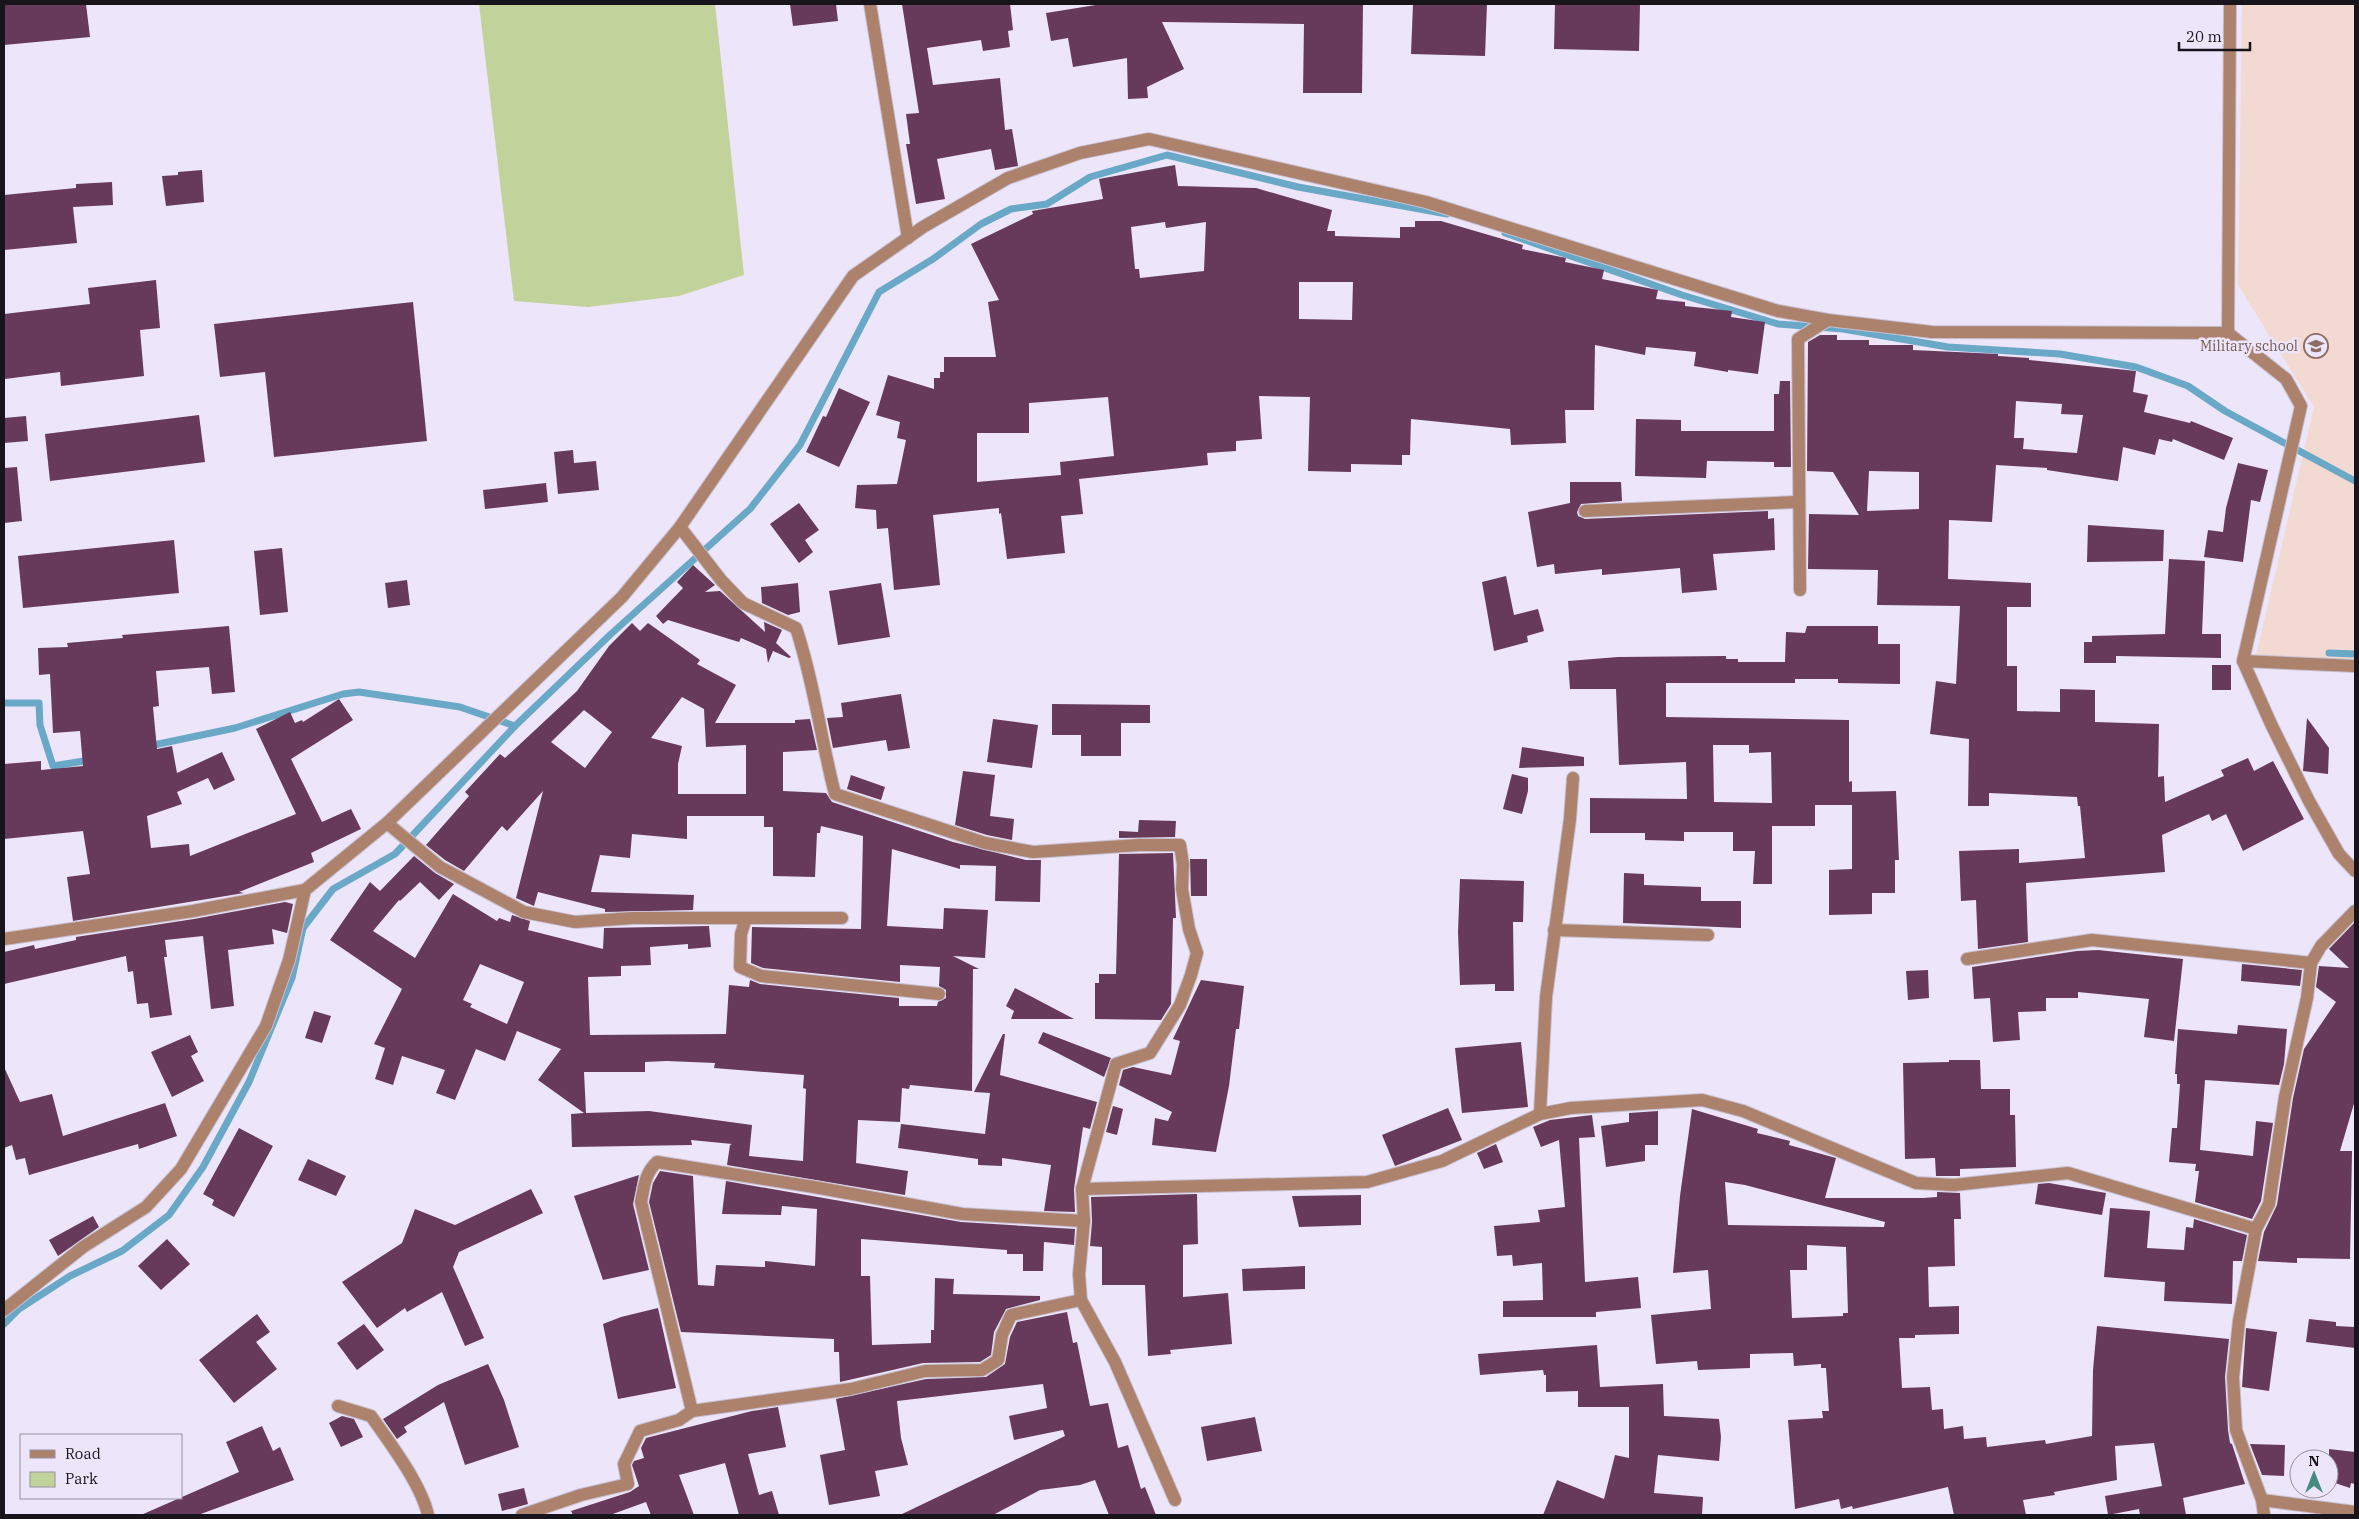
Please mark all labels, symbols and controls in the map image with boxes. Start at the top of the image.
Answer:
scale bar [2179,20,2250,52]
text: 20 m [2186,27,2222,46]
school or university icon: Military school [2303,333,2329,359]
place label: Military school [2200,337,2298,355]
legend [20,1434,182,1499]
text: Road [65,1444,101,1463]
north arrow [2289,1449,2339,1499]
text: N [2308,1452,2320,1470]
text: Park [65,1469,98,1488]

